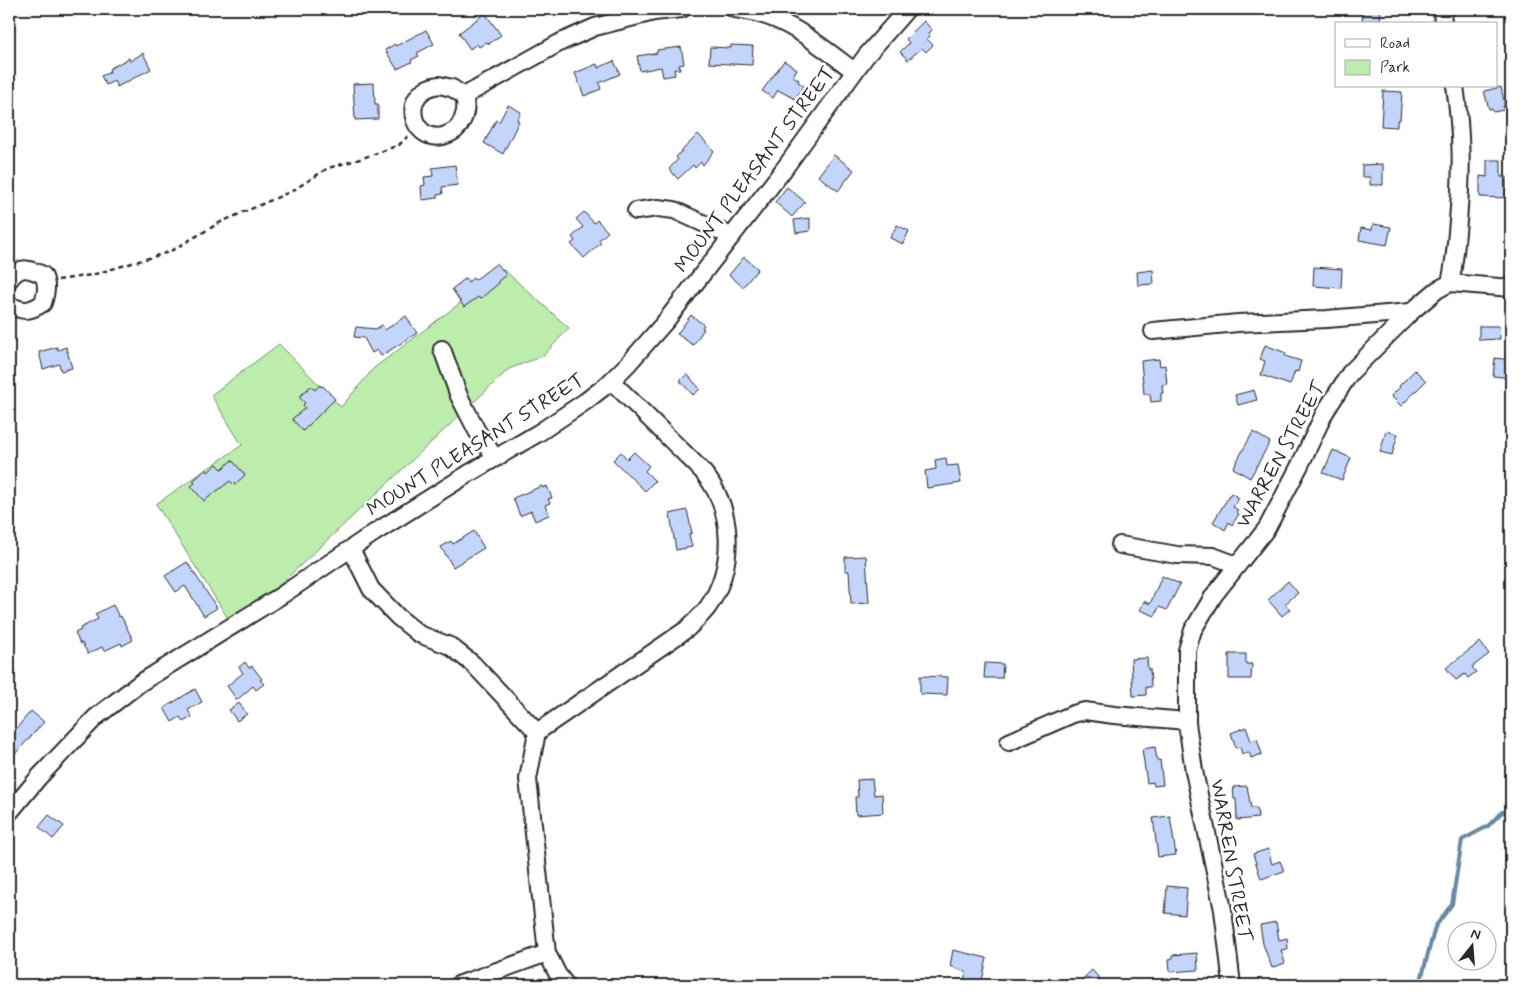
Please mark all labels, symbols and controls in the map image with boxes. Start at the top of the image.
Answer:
legend [1335,22,1498,88]
text: Road [1380,34,1410,54]
text: Park [1380,58,1410,78]
street label: MOUNT PLEASANT STREET [669,61,842,278]
street label: MOUNT PLEASANT STREET [362,367,590,523]
street label: WARREN STREET [1230,375,1333,533]
street label: WARREN STREET [1203,777,1258,945]
north arrow [1448,922,1498,972]
text: N [1468,925,1483,944]

